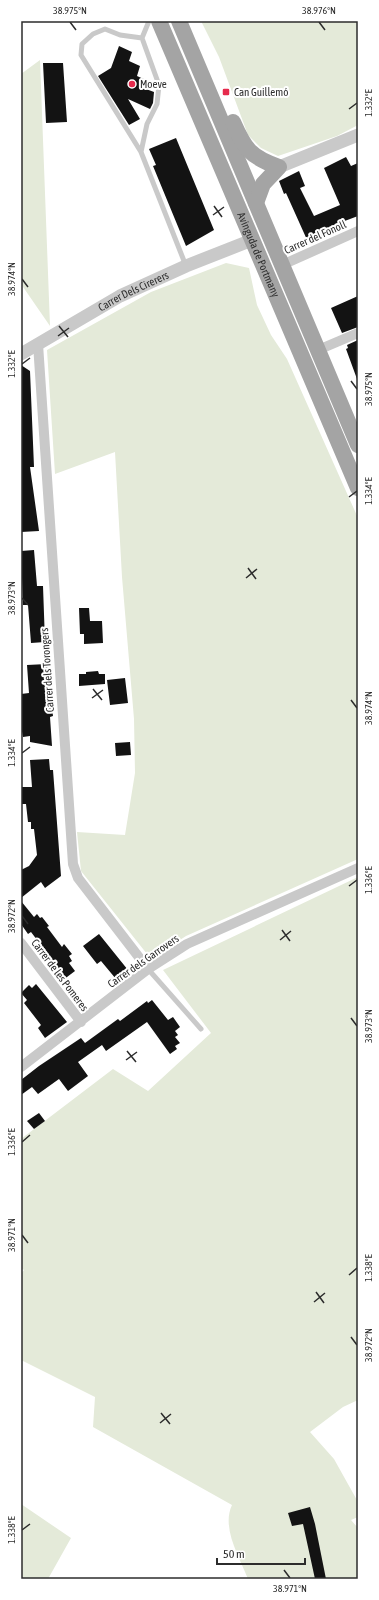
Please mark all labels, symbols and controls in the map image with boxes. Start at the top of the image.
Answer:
text: 38.975°N [53,5,87,16]
text: 38.976°N [302,5,336,16]
place label: Moeve [140,78,167,90]
marker: Moeve [127,79,137,89]
place label: Can Guillemó [234,86,288,98]
marker: Can Guillemó [221,87,231,97]
text: 1.332°E [363,88,374,117]
street label: Avinguda de Portmany [235,210,282,299]
street label: Carrer del Fonoll [282,218,348,256]
text: 38.974°N [6,262,17,296]
street label: Carrer Dels Cirerers [96,269,171,313]
text: 1.332°E [6,349,17,378]
text: 38.975°N [363,372,374,406]
text: 1.334°E [363,476,374,505]
text: 38.973°N [6,581,17,615]
street label: Carrer dels Torongers [38,627,56,713]
text: 38.974°N [363,691,374,725]
text: 1.334°E [6,738,17,767]
text: 1.336°E [363,865,374,894]
text: 38.972°N [6,899,17,933]
street label: Carrer dels Garrovers [105,932,181,990]
street label: Carrer de les Pomeres [29,937,91,1013]
text: 38.973°N [363,1009,374,1043]
text: 1.336°E [6,1127,17,1156]
text: 38.971°N [6,1218,17,1252]
text: 1.338°E [363,1253,374,1282]
text: 38.972°N [363,1328,374,1362]
text: 1.338°E [6,1515,17,1544]
scale bar [217,1540,305,1566]
text: 50 m [223,1547,245,1561]
text: 38.971°N [273,1583,307,1594]

